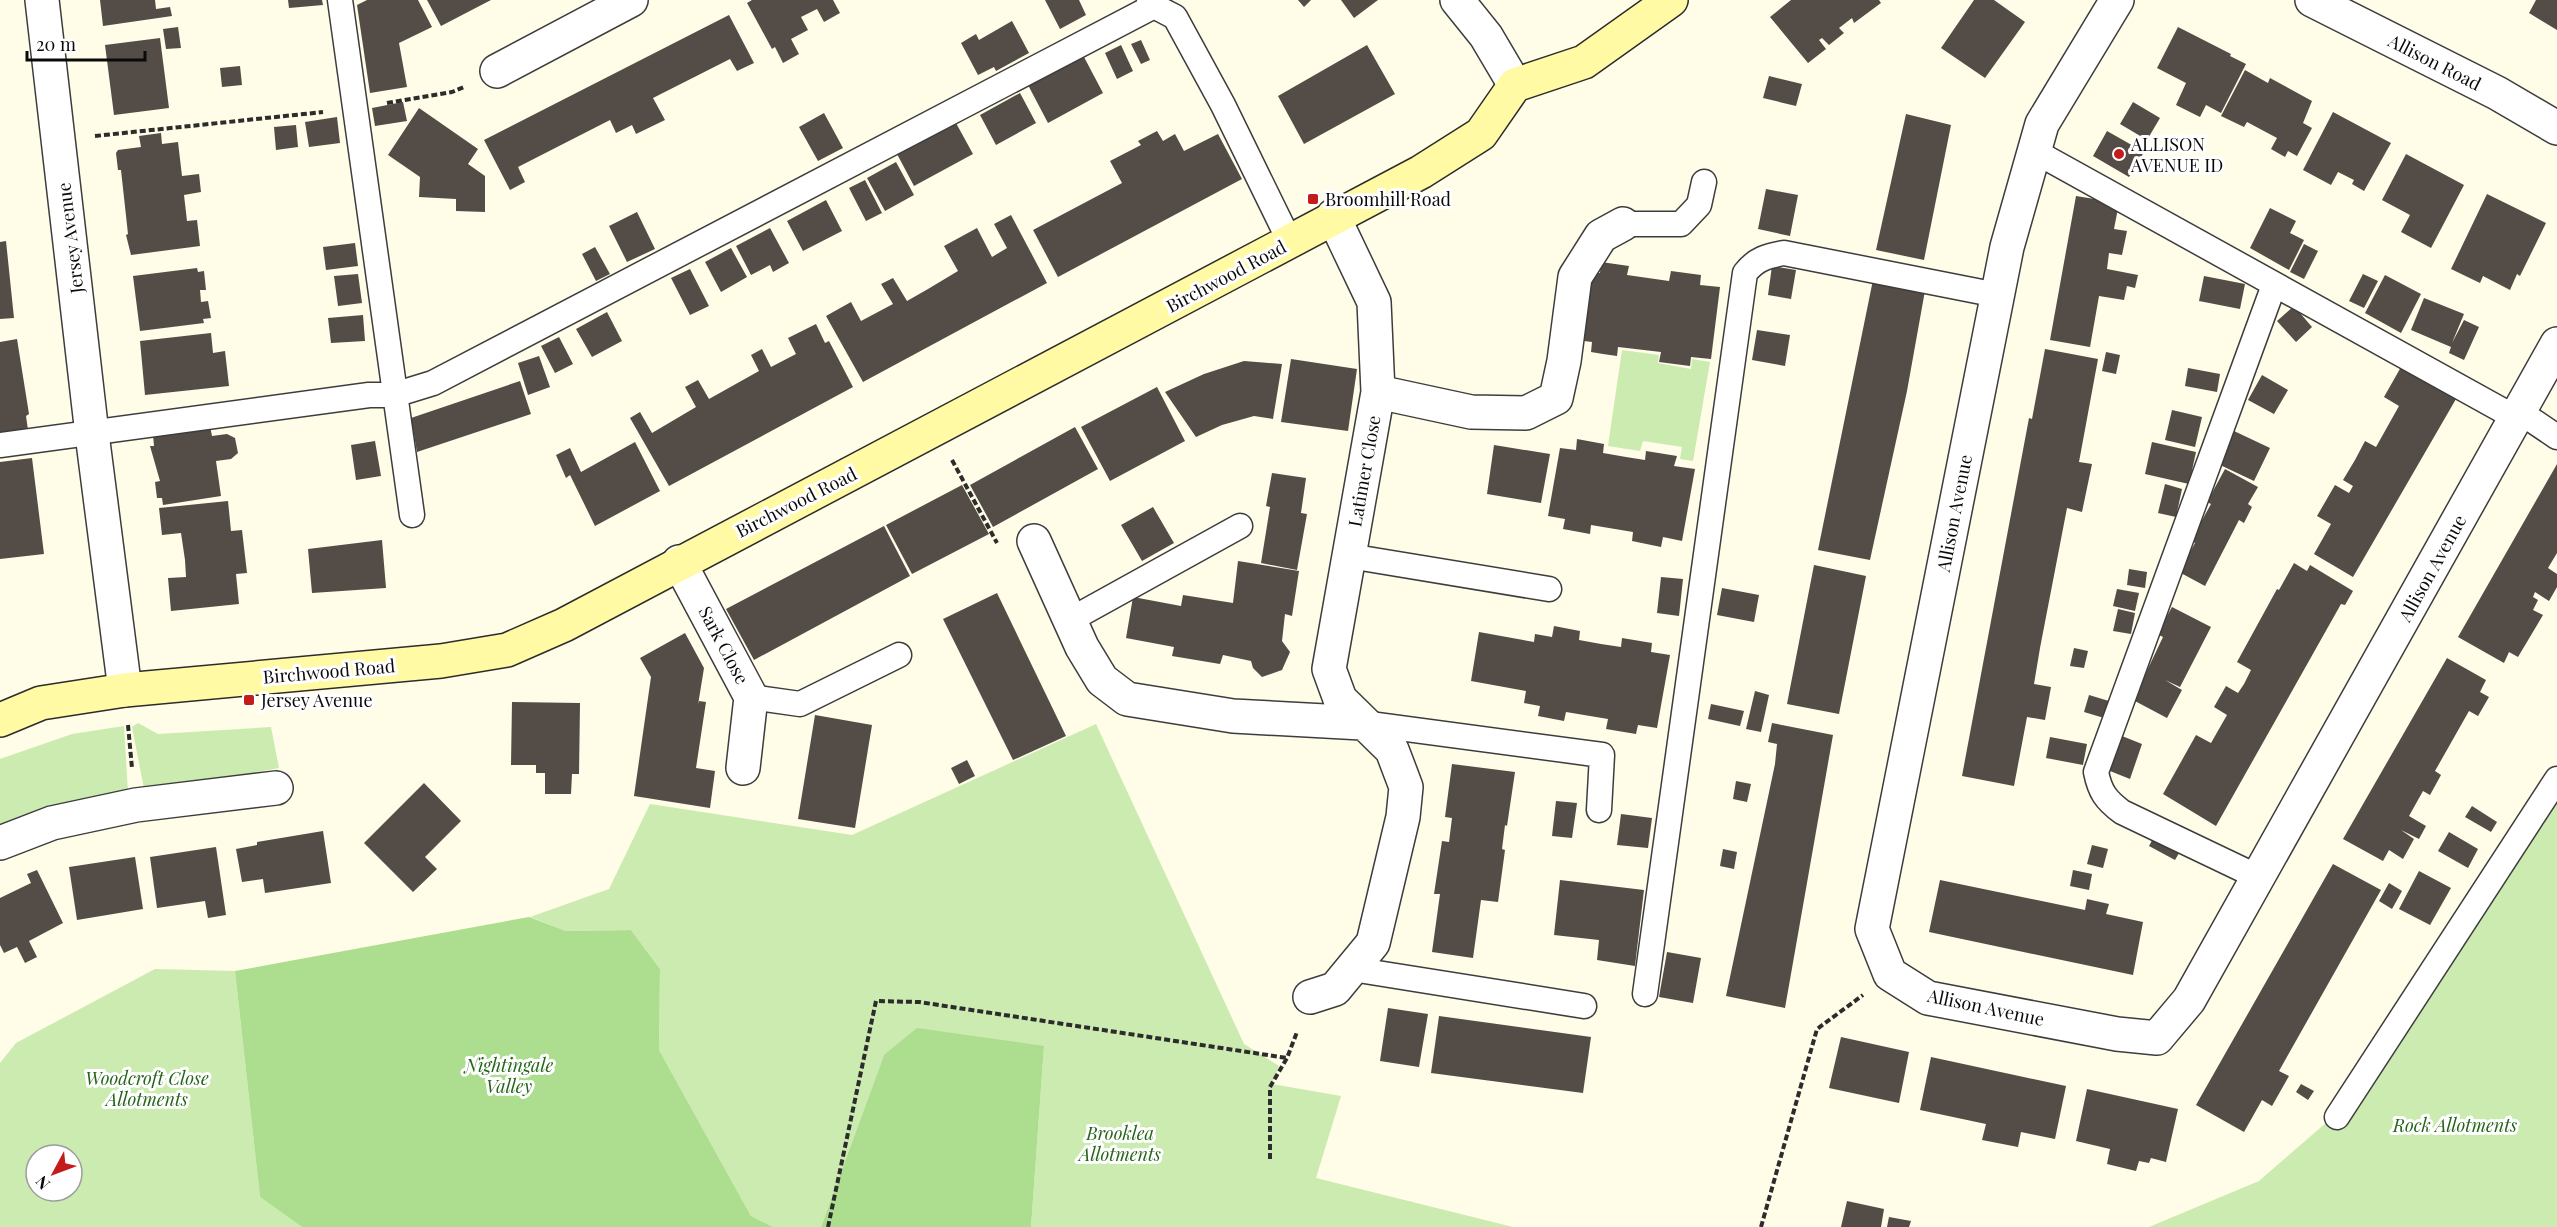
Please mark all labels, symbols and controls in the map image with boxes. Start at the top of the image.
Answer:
scale bar [27,24,146,62]
street label: Allison Road [2384,28,2486,96]
text: 20 m [36,32,76,56]
place label: ALLISON AVENUE ID [2130,132,2223,177]
marker: ALLISON AVENUE ID [2112,147,2126,161]
street label: Jersey Avenue [51,181,89,296]
place label: Broomhill Road [1325,187,1452,211]
marker: Broomhill Road [1306,192,1320,206]
street label: Birchwood Road [1162,234,1291,318]
street label: Latimer Close [1342,413,1386,529]
street label: Allison Avenue [1931,452,1977,575]
street label: Birchwood Road [732,461,861,543]
street label: Allison Avenue [2392,510,2471,627]
street label: Sark Close [693,602,755,688]
street label: Birchwood Road [262,653,397,689]
place label: Jersey Avenue [260,688,373,712]
marker: Jersey Avenue [242,693,256,707]
street label: Allison Avenue [1924,983,2047,1031]
park label: Nightingale Valley [463,1053,553,1098]
park label: Woodcroft Close Allotments [85,1066,209,1111]
park label: Rock Allotments [2392,1113,2517,1137]
park label: Brooklea Allotments [1077,1121,1161,1166]
north arrow [24,1143,84,1203]
text: N [30,1172,54,1194]

